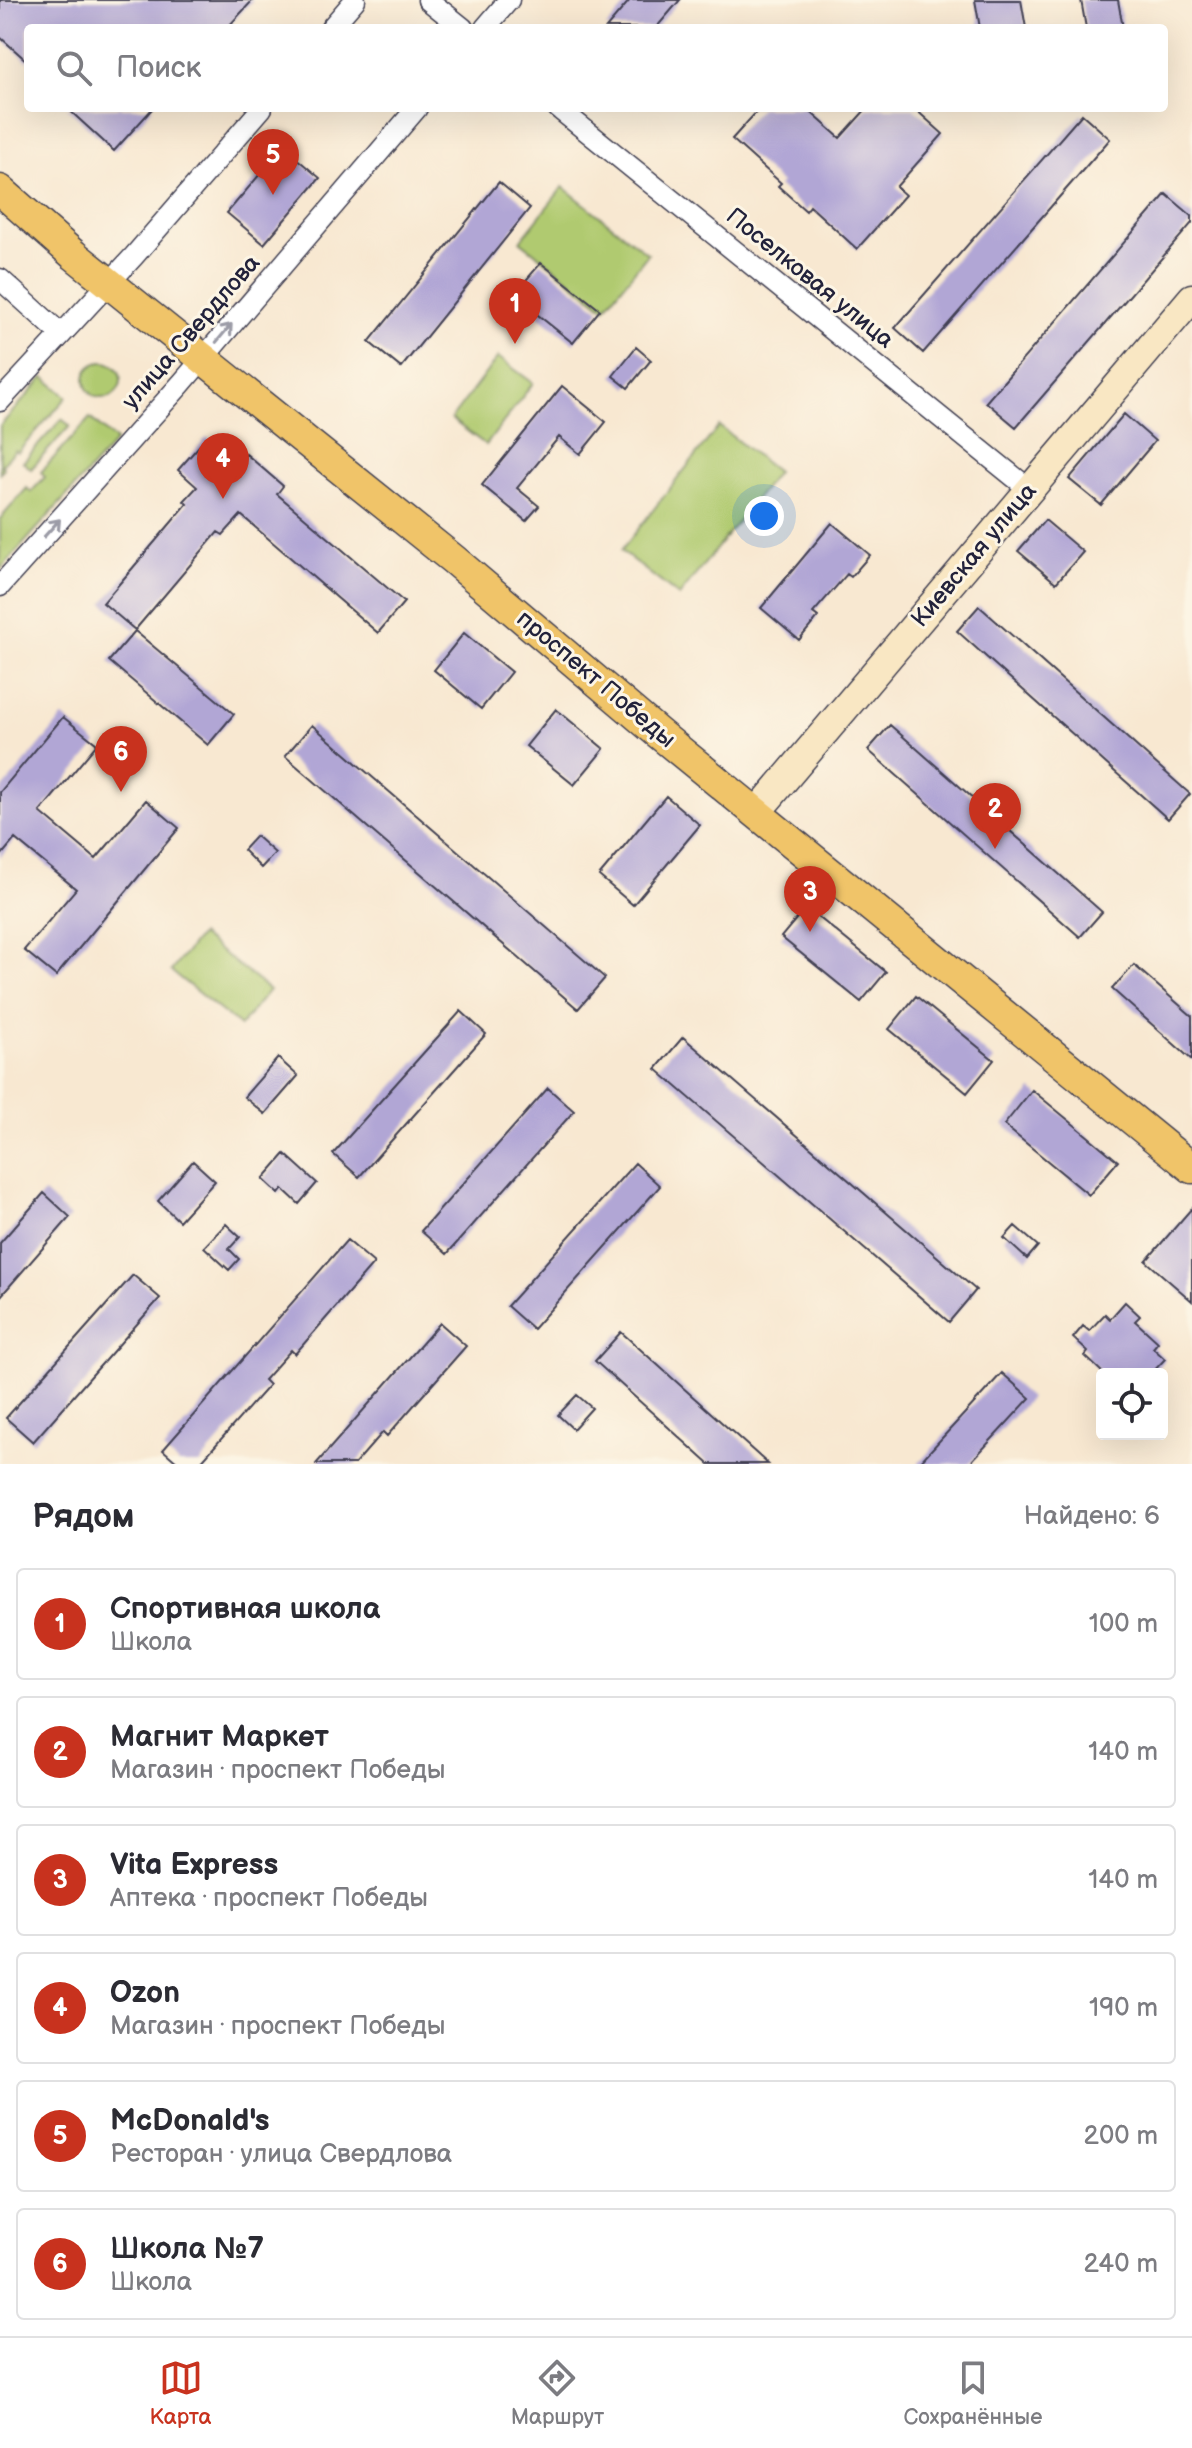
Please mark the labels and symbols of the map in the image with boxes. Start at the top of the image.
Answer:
pin: 5 [247,129,299,195]
street label: Поселковая улица [720,202,900,354]
street label: улица Свердлова [116,249,266,415]
pin: 1 [489,278,541,344]
one-way arrow [215,324,233,344]
pin: 4 [197,433,249,499]
street label: Киевская улица [905,477,1043,633]
your location [744,496,784,536]
one-way arrow [43,519,61,539]
street label: проспект Победы [511,604,681,754]
pin: 6 [95,726,147,792]
pin: 2 [969,783,1021,849]
pin: 3 [784,866,836,932]

